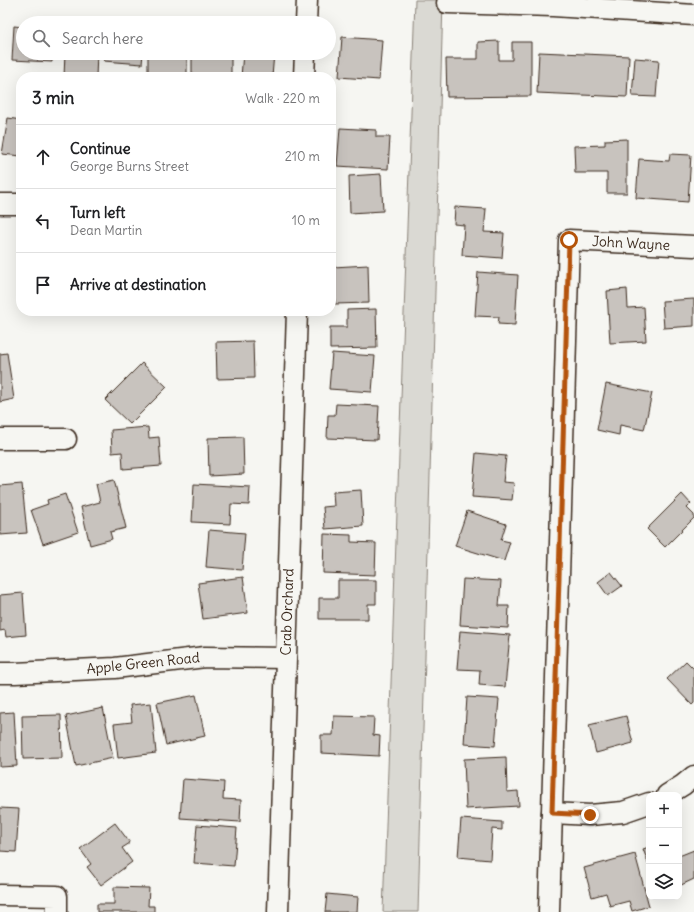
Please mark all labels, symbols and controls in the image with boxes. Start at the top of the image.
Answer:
search box [16,16,336,60]
icon: search [30,27,52,49]
text: Search here [62,29,143,48]
text: 3 min [32,87,74,109]
text: Walk · 220 m [245,90,320,107]
text: Continue [70,139,131,158]
icon: ahead [32,146,54,168]
text: 210 m [285,148,320,165]
text: George Burns Street [70,158,189,175]
text: Turn left [70,203,125,222]
icon: left [32,210,54,232]
text: 10 m [292,212,320,229]
text: Dean Martin [70,222,142,239]
route start [560,231,578,249]
street label: John Wayne [591,232,671,254]
icon: arrive [32,274,54,296]
text: Arrive at destination [70,275,206,294]
street label: Crab Orchard [276,568,298,656]
street label: Apple Green Road [86,648,200,678]
map controls [646,792,682,900]
button: + [646,792,682,828]
route end [581,806,599,824]
button: − [646,828,682,864]
button: layers [646,864,682,900]

